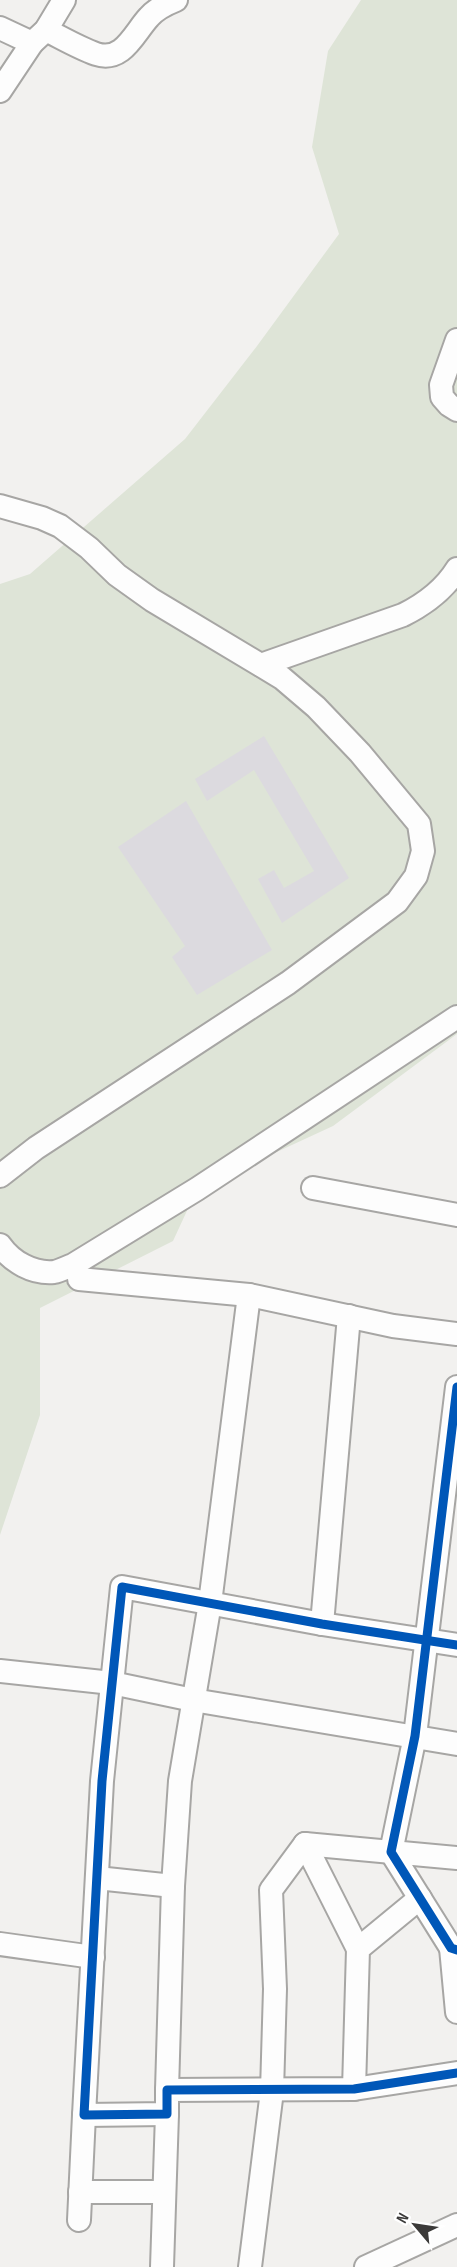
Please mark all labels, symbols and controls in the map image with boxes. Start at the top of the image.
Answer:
north arrow [385,2195,445,2255]
text: N [393,2210,414,2227]

